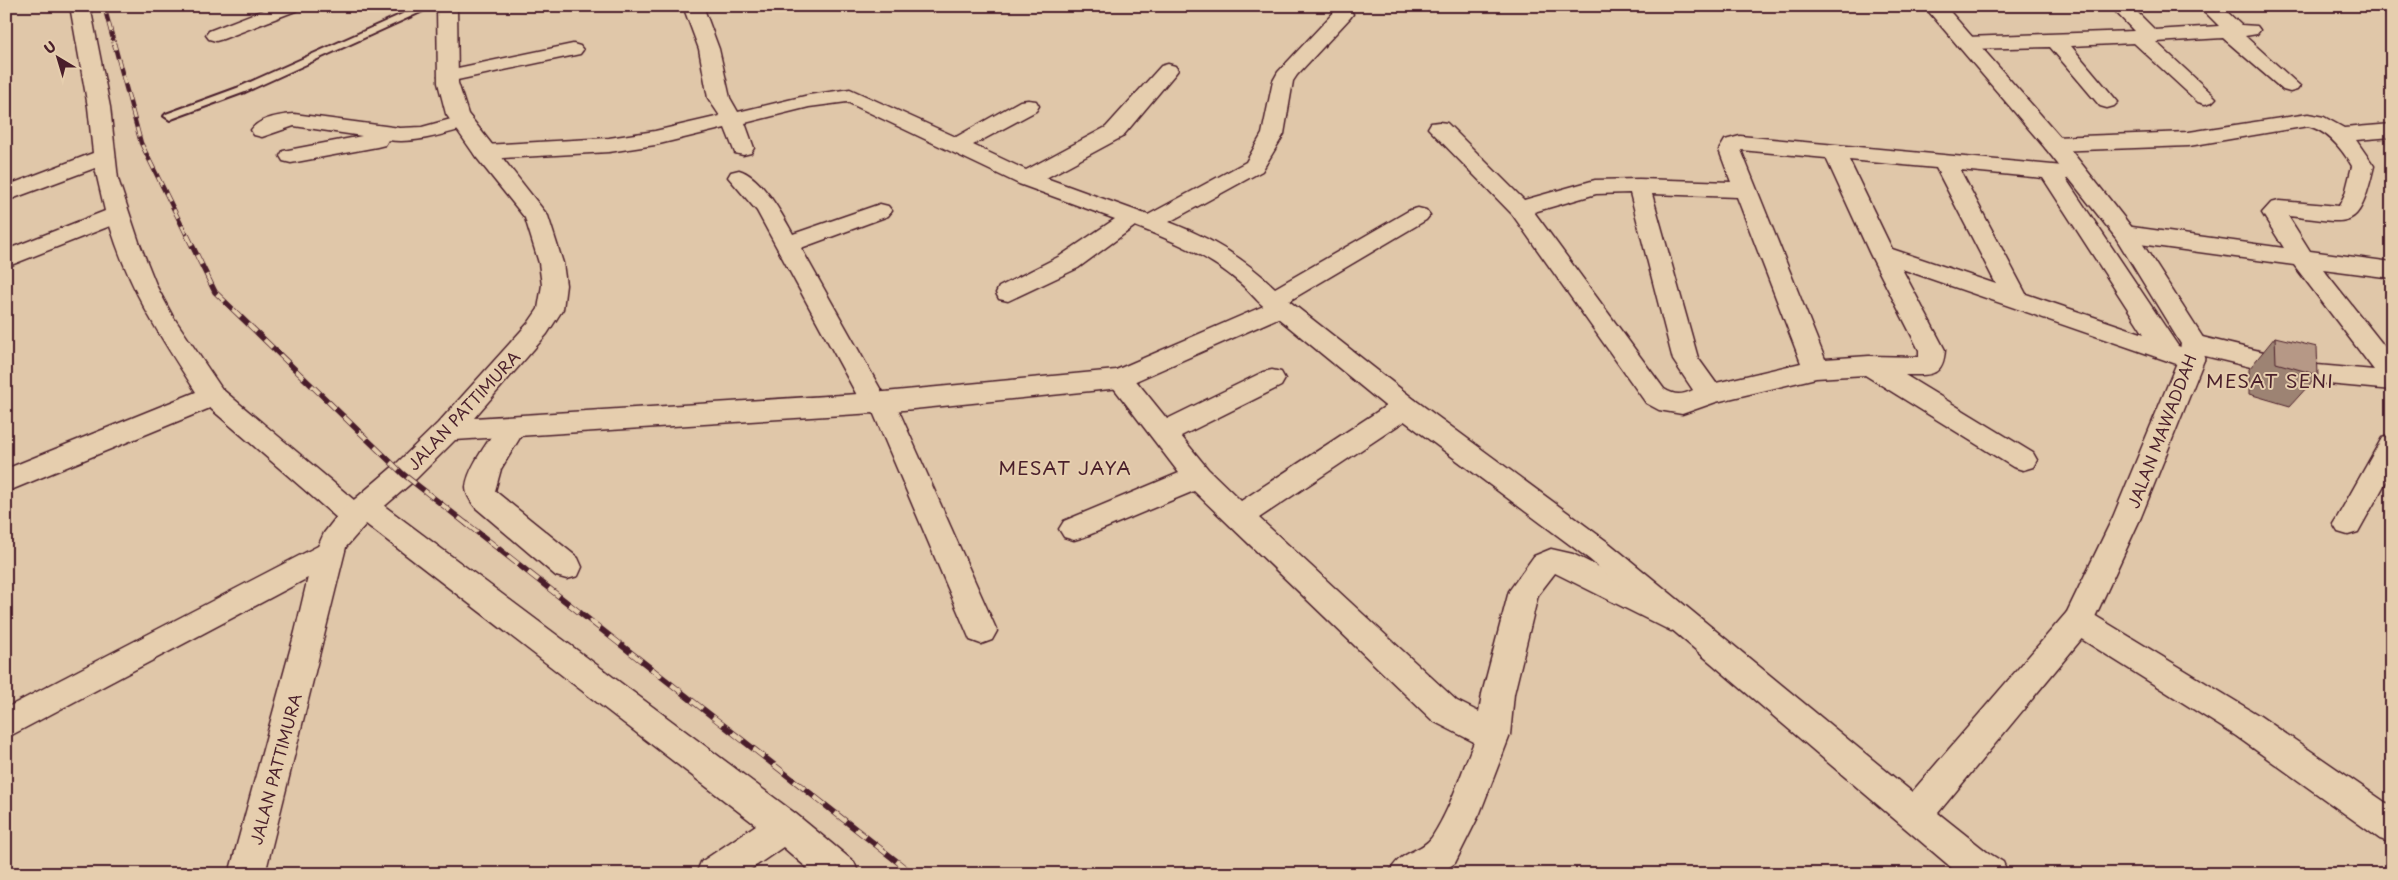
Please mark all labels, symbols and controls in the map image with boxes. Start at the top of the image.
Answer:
north arrow [32,32,82,82]
text: U [39,36,60,59]
street label: JALAN PATTIMURA [401,345,525,475]
street label: JALAN MAWADDAH [2121,350,2201,512]
district label: MESAT SENI [2206,366,2334,394]
district label: MESAT JAYA [998,453,1132,481]
street label: JALAN PATTIMURA [243,691,307,847]

